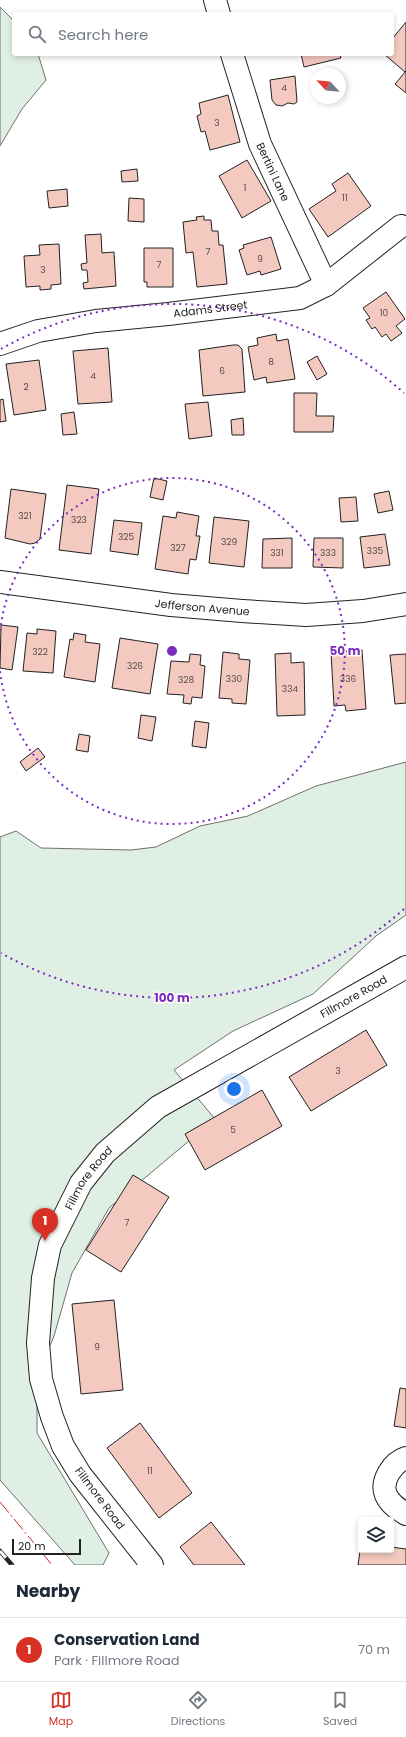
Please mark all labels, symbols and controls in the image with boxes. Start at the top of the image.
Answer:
search box [12,12,394,56]
icon: search [26,23,48,45]
text: Search here [58,24,148,45]
north arrow [310,68,346,104]
house number: 4 [281,82,287,94]
house number: 3 [214,117,220,129]
street label: Bertini Lane [252,140,294,204]
house number: 1 [244,182,247,194]
house number: 11 [342,192,348,204]
house number: 7 [206,246,211,258]
house number: 9 [257,253,263,265]
house number: 7 [157,259,162,271]
house number: 3 [40,264,46,276]
street label: Adams Street [172,296,248,321]
house number: 10 [380,307,389,319]
house number: 8 [268,356,274,368]
house number: 6 [219,365,225,377]
house number: 4 [90,370,96,382]
house number: 2 [23,381,29,393]
house number: 321 [18,510,32,522]
house number: 323 [71,514,87,526]
house number: 325 [118,531,134,543]
house number: 329 [221,536,237,548]
house number: 327 [170,542,186,554]
house number: 335 [367,545,383,557]
house number: 331 [270,547,284,559]
house number: 333 [320,547,336,559]
street label: Jefferson Avenue [154,595,250,619]
text: 50 m [330,642,361,659]
centre of rings [165,644,179,658]
house number: 322 [32,646,48,658]
house number: 326 [127,660,143,672]
house number: 330 [226,673,242,685]
house number: 336 [340,673,356,685]
house number: 328 [178,674,194,686]
house number: 334 [282,683,298,695]
street label: Fillmore Road [317,971,390,1022]
text: 100 m [154,989,190,1006]
house number: 3 [335,1065,341,1077]
your location [224,1079,244,1099]
house number: 5 [230,1124,236,1136]
street label: Fillmore Road [61,1142,116,1213]
pin: 1 [32,1208,58,1241]
house number: 7 [125,1217,130,1229]
house number: 9 [94,1341,100,1353]
street label: Fillmore Road [71,1463,129,1533]
house number: 11 [147,1465,153,1477]
map controls [358,1517,394,1553]
button: layers [358,1517,394,1553]
scale bar [12,1537,81,1556]
text: 20 m [18,1538,46,1554]
text: Nearby [16,1579,80,1603]
text: Conservation Land [54,1629,200,1650]
text: 1 [27,1640,31,1659]
text: 70 m [358,1640,390,1659]
text: Park · Fillmore Road [54,1651,180,1670]
tab: Map [49,1689,73,1730]
tab: Directions [171,1689,225,1730]
tab: Saved [323,1689,357,1730]

